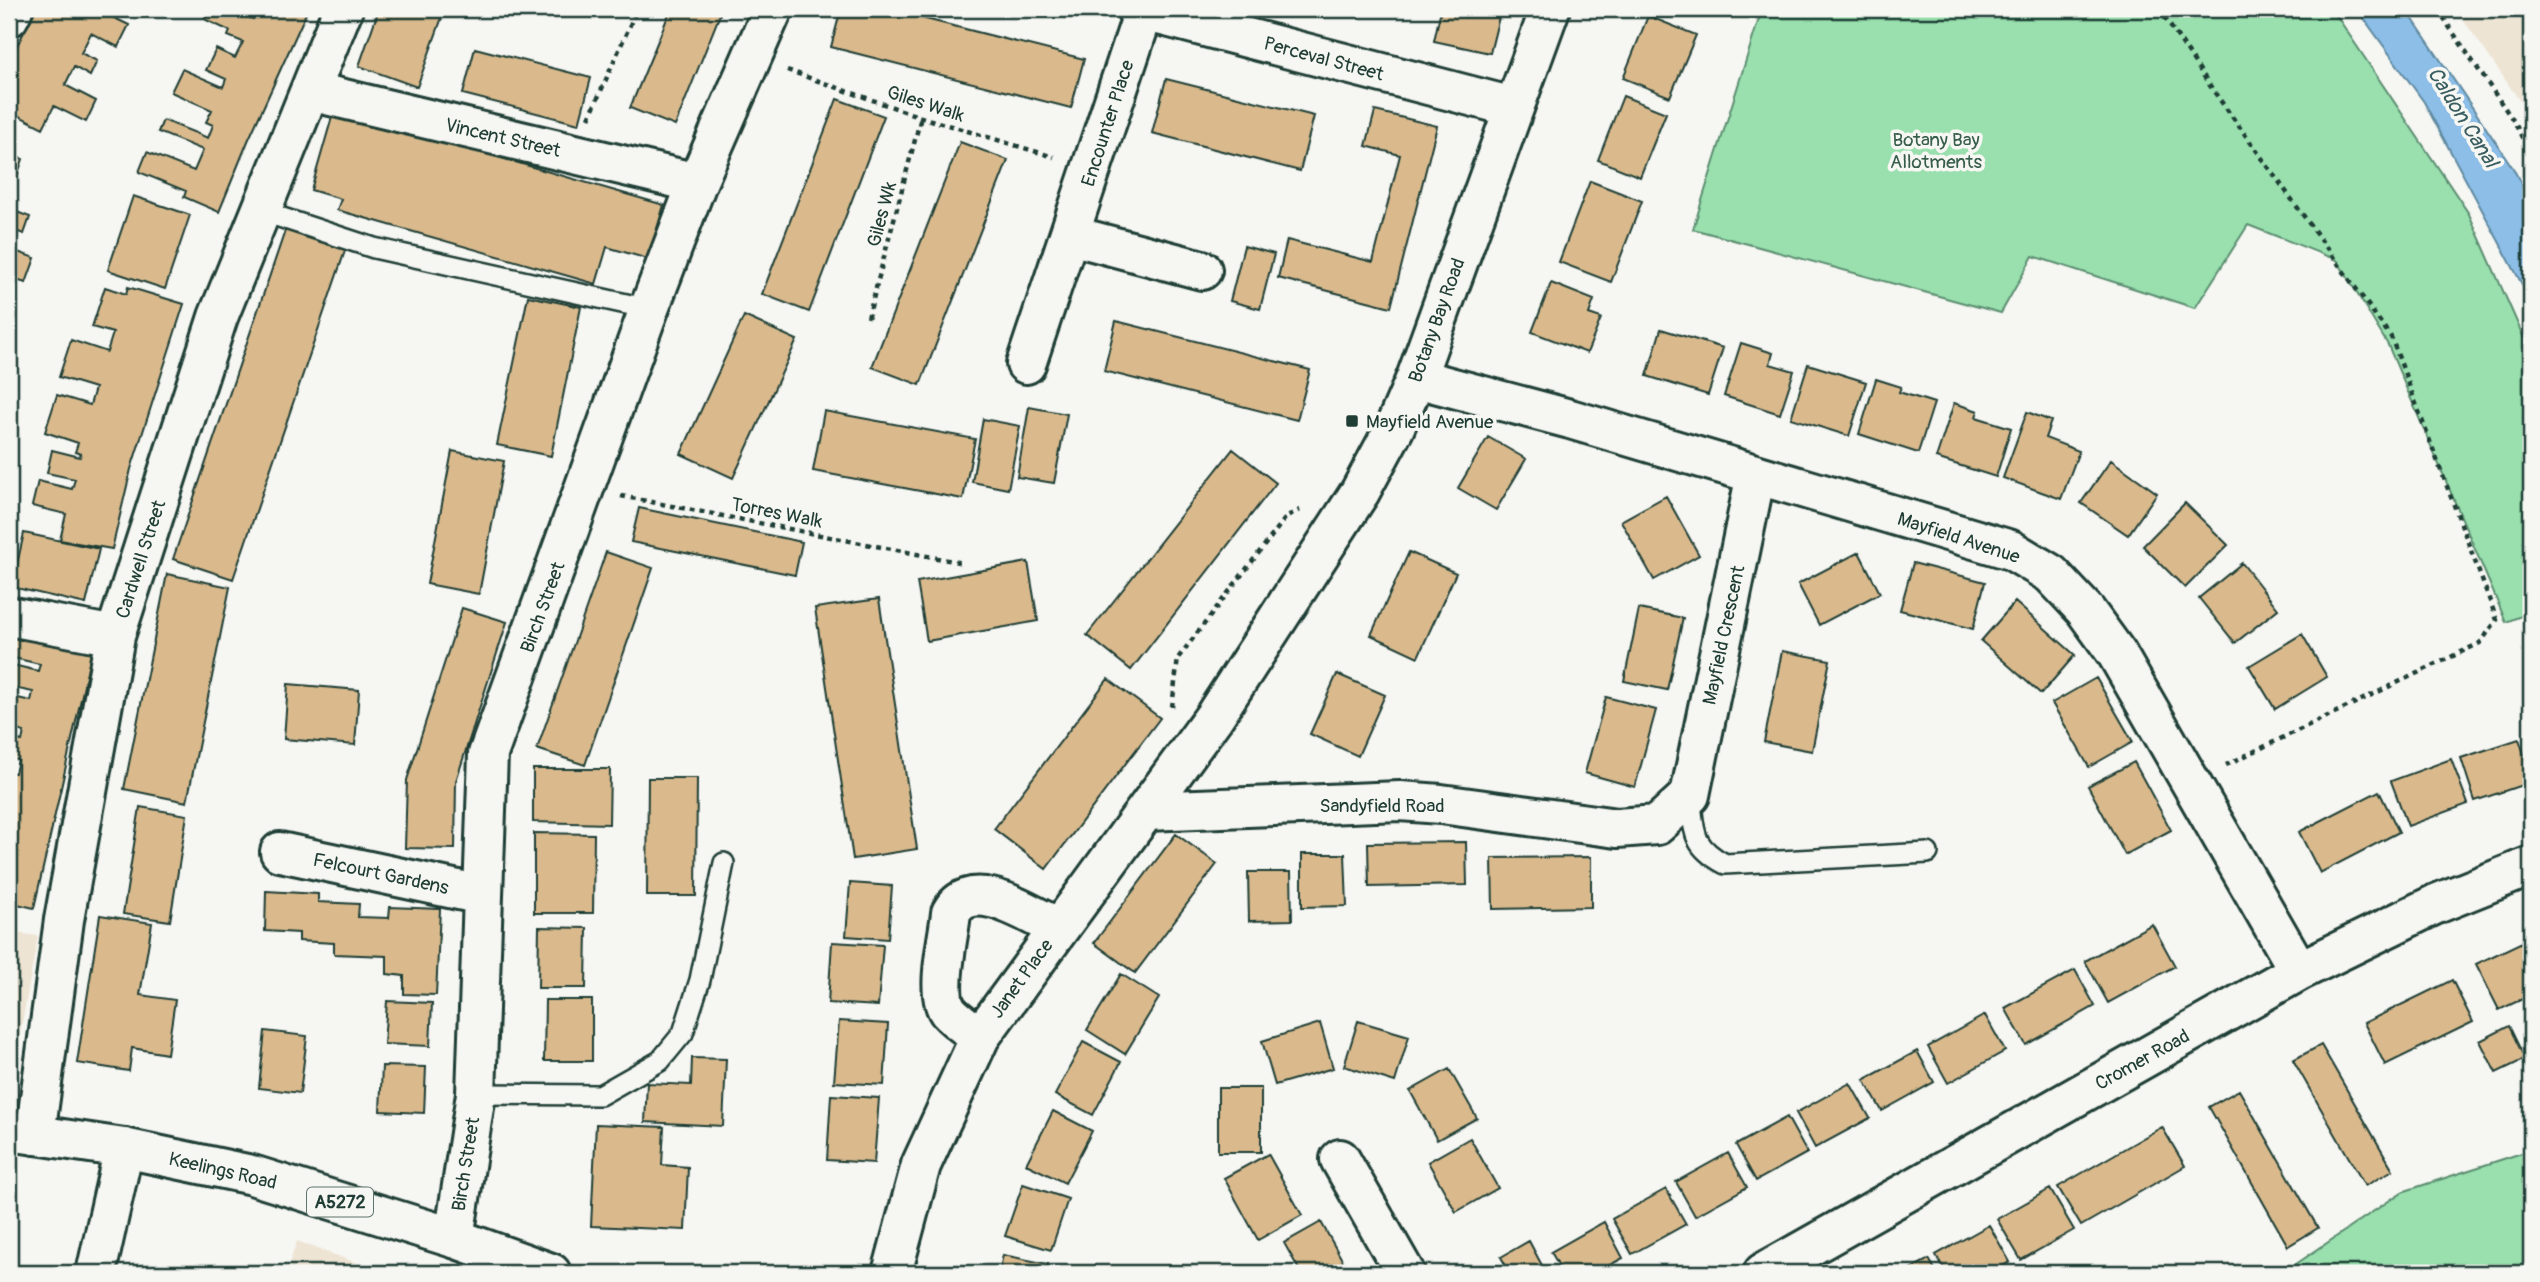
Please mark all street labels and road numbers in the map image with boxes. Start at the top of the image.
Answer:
street label: Perceval Street [1261,31,1387,87]
street label: Encounter Place [1076,57,1140,190]
street label: Giles Walk [884,80,968,128]
street label: Vincent Street [443,113,563,163]
street label: Giles Wk [862,179,902,250]
street label: Botany Bay Road [1403,255,1471,386]
street label: Torres Walk [729,492,825,534]
street label: Cardwell Street [111,497,171,622]
street label: Mayfield Avenue [1894,507,2024,569]
street label: Birch Street [515,558,571,656]
street label: Mayfield Crescent [1697,563,1751,707]
street label: Sandyfield Road [1319,794,1445,818]
street label: Felcourt Gardens [311,848,451,900]
street label: Janet Place [985,934,1059,1023]
street label: Cromer Road [2091,1024,2194,1096]
street label: Birch Street [447,1115,485,1213]
street label: Keelings Road [166,1147,279,1195]
road number: A5272 [307,1188,373,1217]

